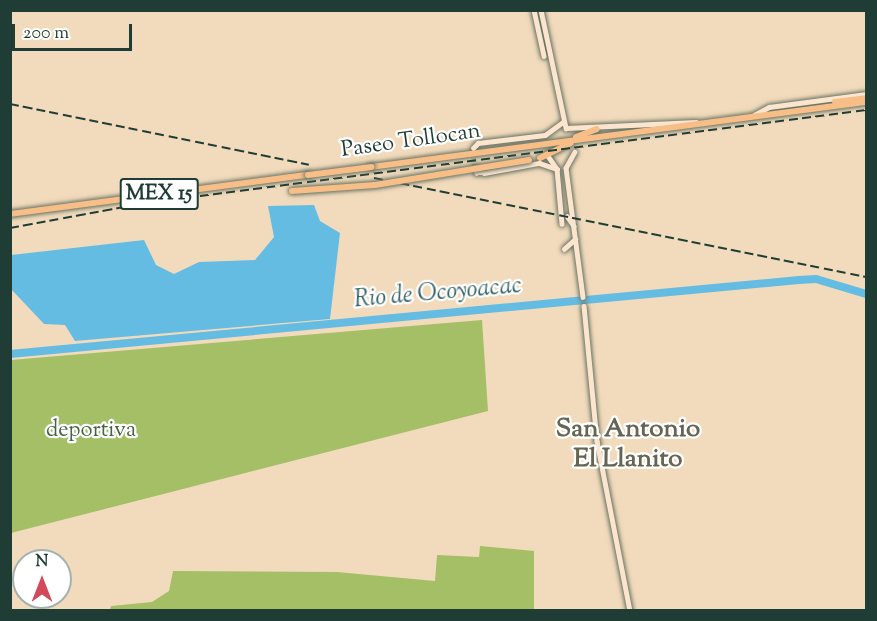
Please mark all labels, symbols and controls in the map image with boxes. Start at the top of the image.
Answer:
scale bar [15,12,135,50]
text: 200 m [23,21,69,47]
street label: Paseo Tollocan [340,119,482,165]
road number: MEX 15 [118,176,200,212]
water label: Rio de Ocoyoacac [353,272,523,316]
district label: San Antonio El Llanito [556,414,700,476]
park label: deportiva [46,419,136,445]
north arrow [12,549,72,609]
text: N [36,551,48,574]

